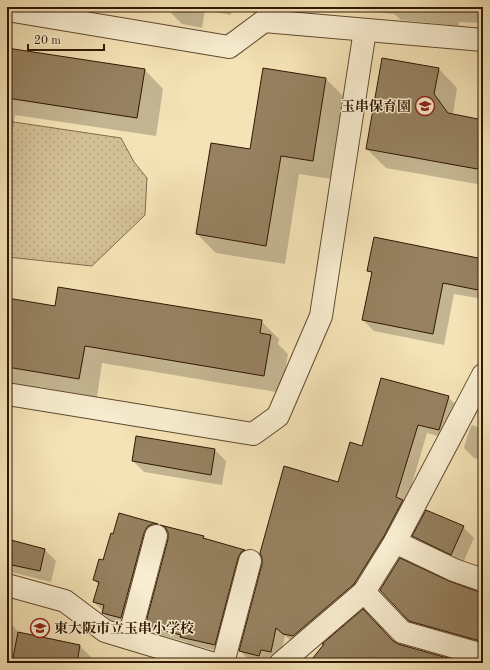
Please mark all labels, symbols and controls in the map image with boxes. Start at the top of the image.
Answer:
scale bar [28,26,104,52]
text: 20 m [34,35,61,47]
school or university icon: 玉串保育園 [414,95,436,117]
place label: 玉串保育園 [341,99,411,114]
school or university icon: 東大阪市立玉串小学校 [29,617,51,639]
place label: 東大阪市立玉串小学校 [54,621,194,636]

